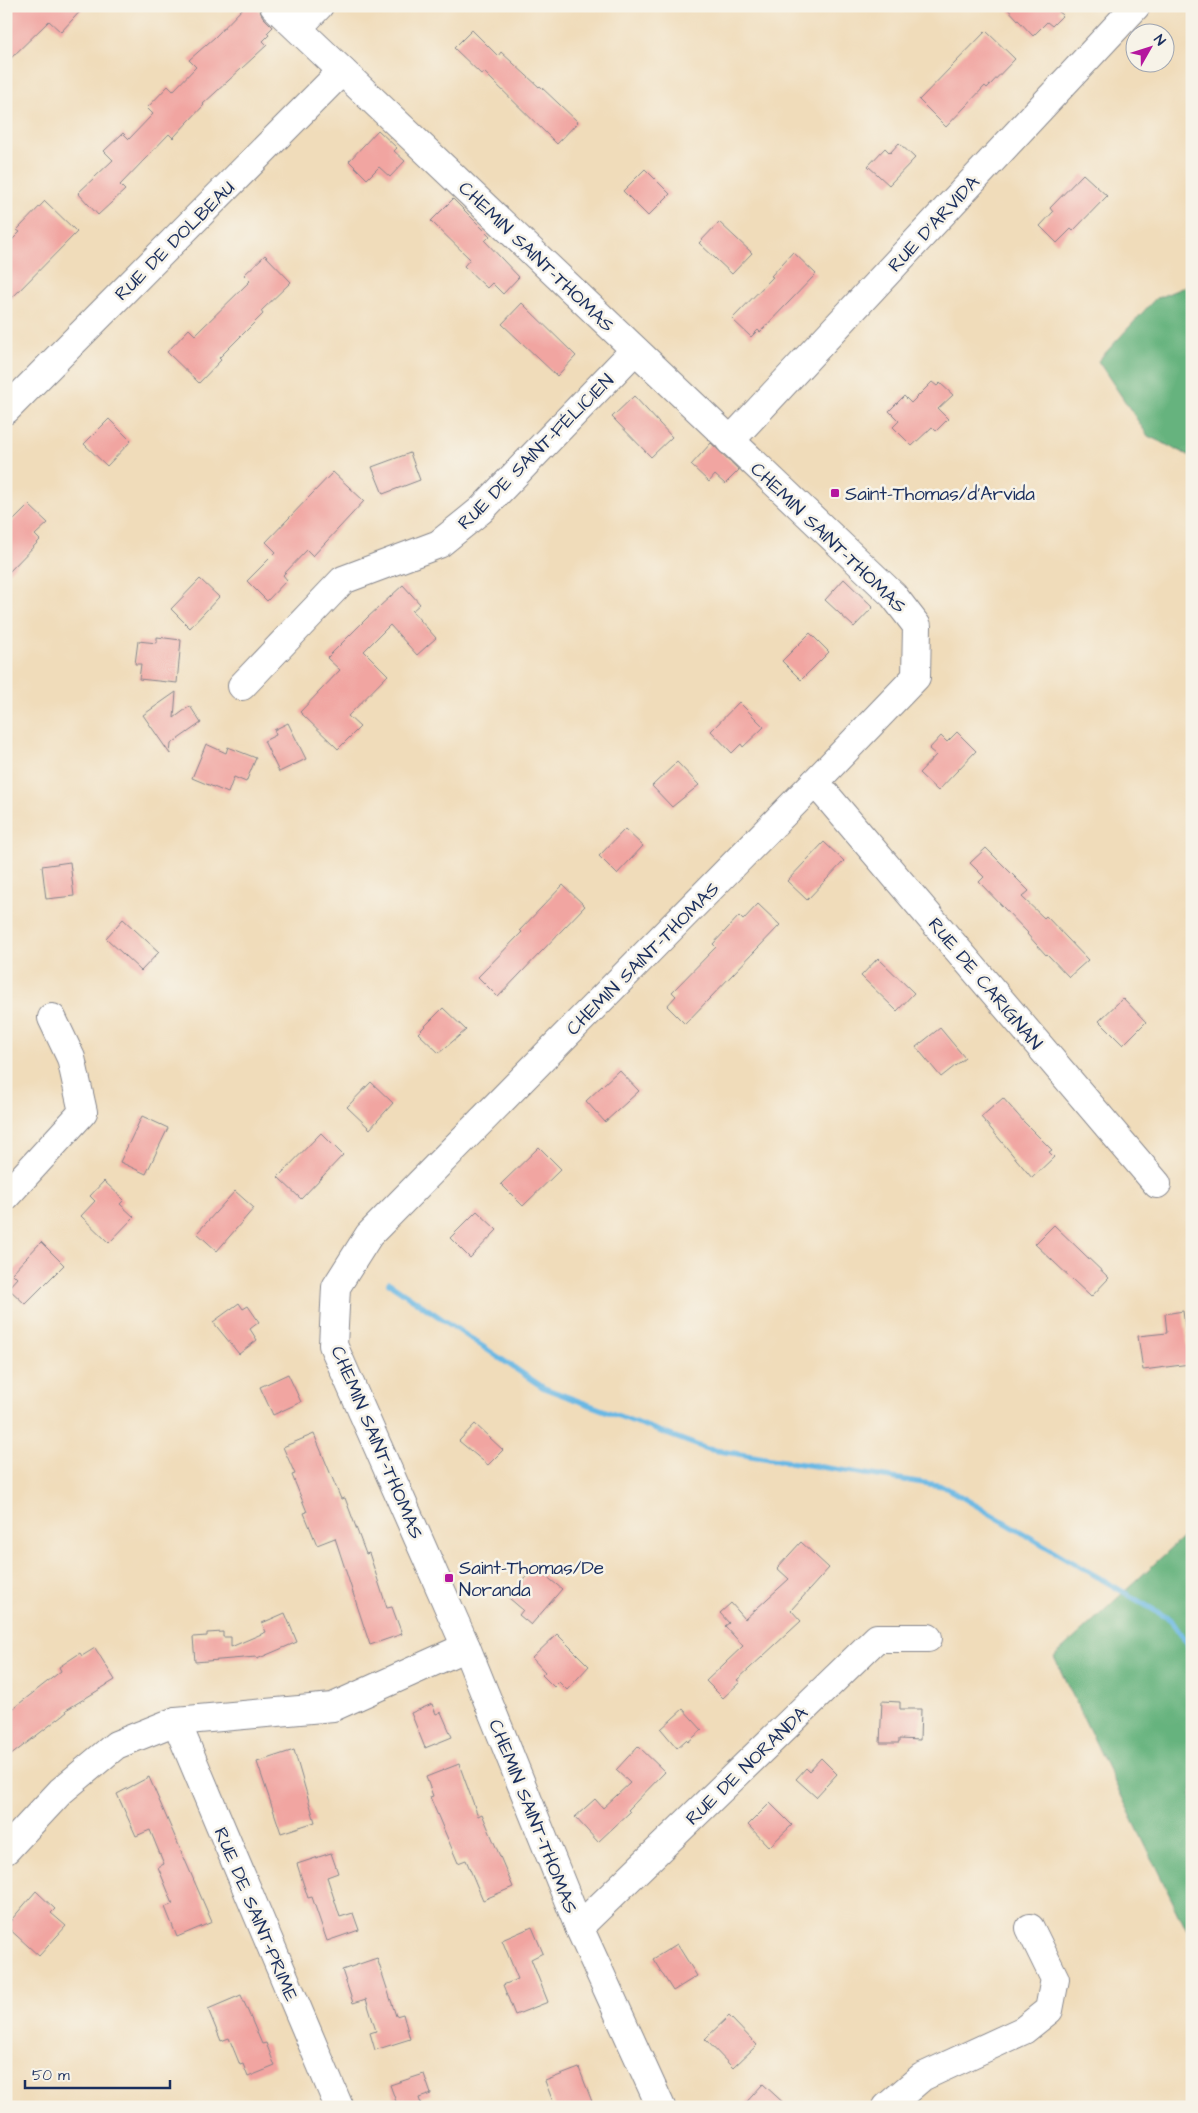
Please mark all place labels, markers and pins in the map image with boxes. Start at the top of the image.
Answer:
place label: Saint-Thomas/d'Arvida [845,481,1035,508]
marker: Saint-Thomas/d'Arvida [829,487,841,499]
place label: Saint-Thomas/De Noranda [459,1555,604,1604]
marker: Saint-Thomas/De Noranda [443,1572,455,1584]

